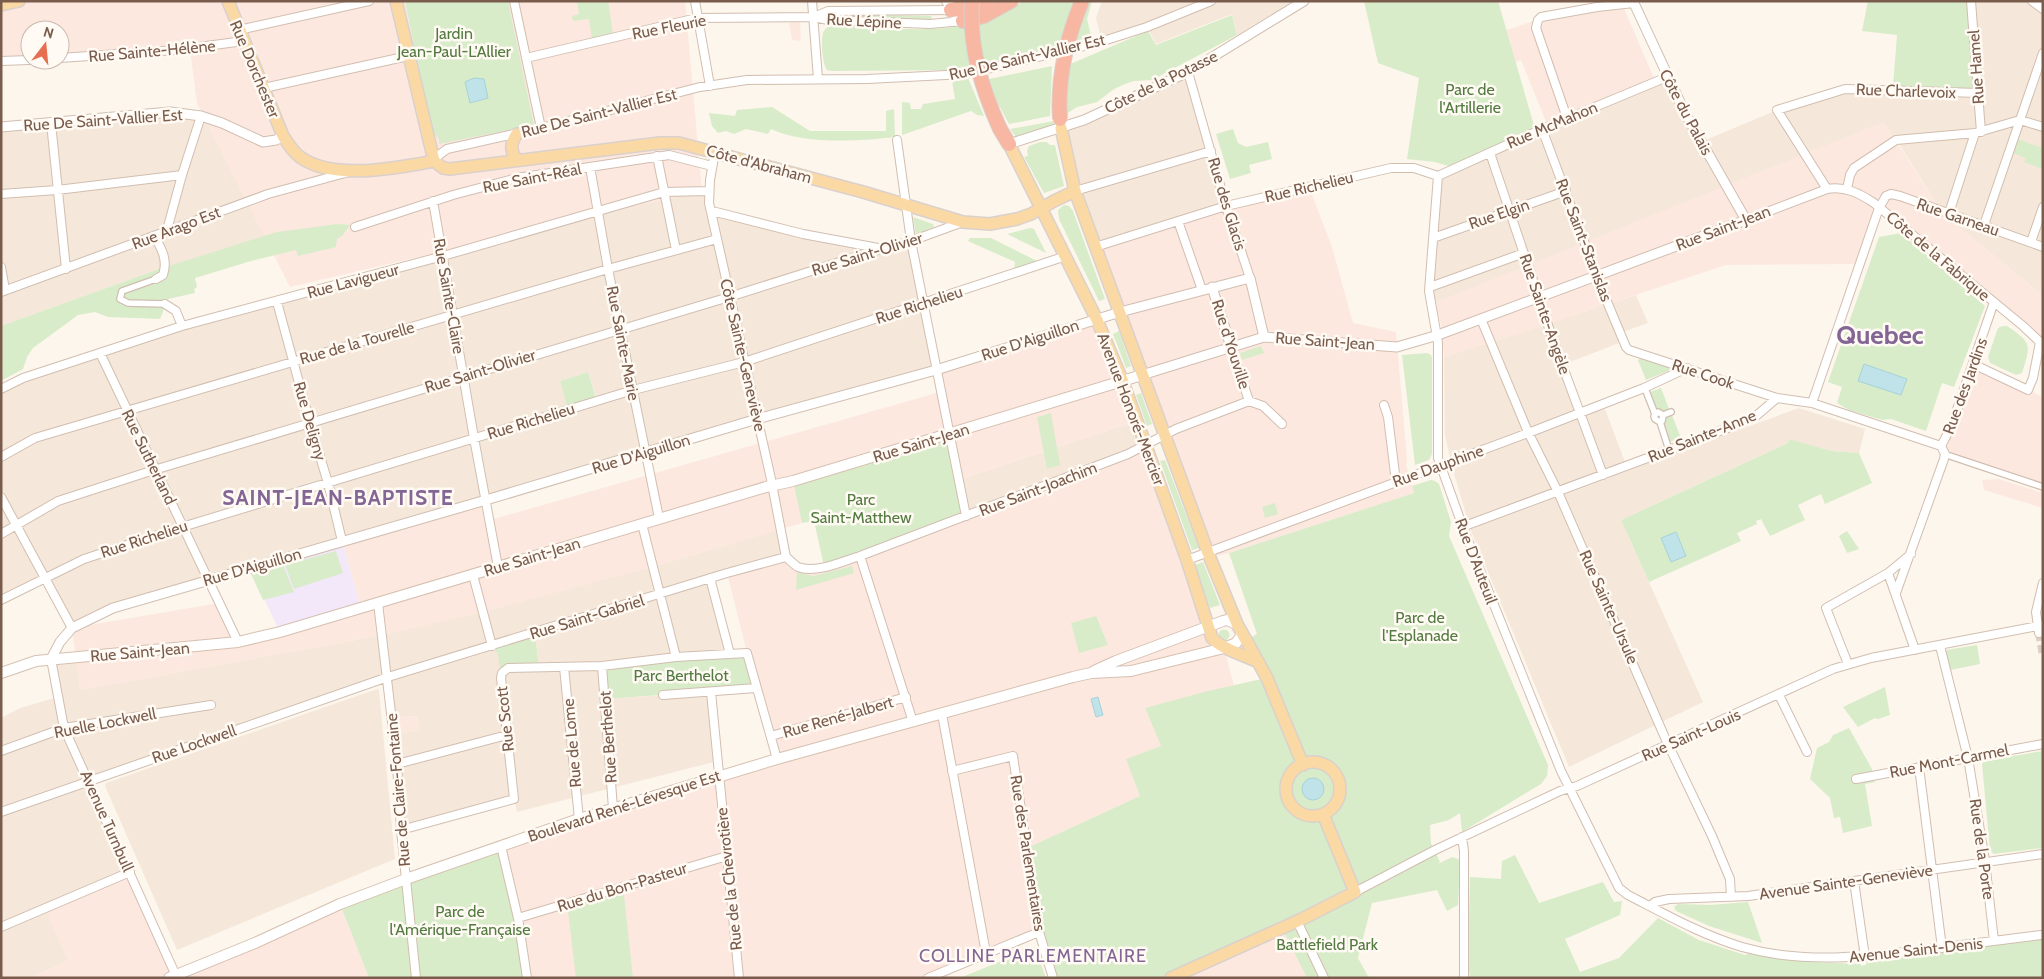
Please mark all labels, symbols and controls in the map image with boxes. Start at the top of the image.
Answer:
street label: Rue Lépine [826,10,902,32]
street label: Rue Fleurie [630,11,708,43]
street label: Rue Dorchester [226,17,284,122]
north arrow [20,20,70,70]
text: N [41,22,56,43]
park label: Jardin Jean-Paul-L'Allier [396,24,512,61]
street label: Rue Hamel [1964,29,1988,105]
street label: Rue De Saint-Vallier Est [947,30,1107,84]
street label: Rue Sainte-Hélène [88,36,216,66]
street label: Côte de la Potasse [1101,46,1221,118]
street label: Côte du Palais [1655,66,1717,158]
park label: Parc de l'Artillerie [1439,80,1501,117]
street label: Rue Charlevoix [1856,80,1957,102]
street label: Rue De Saint-Vallier Est [519,84,679,142]
street label: Rue McMahon [1504,97,1600,153]
street label: Rue De Saint-Vallier Est [23,105,184,135]
street label: Côte d'Abraham [704,141,814,187]
street label: Rue des Glacis [1204,155,1250,253]
street label: Rue Saint-Réal [481,159,583,197]
street label: Rue Richelieu [1263,168,1355,206]
street label: Rue Saint-Stanislas [1552,176,1616,304]
street label: Rue Garneau [1914,194,2002,240]
street label: Rue Elgin [1466,195,1532,233]
street label: Rue Saint-Jean [1673,201,1773,255]
street label: Rue Arago Est [129,202,224,254]
street label: Côte de la Fabrique [1882,207,1994,305]
street label: Rue Saint-Olivier [809,228,926,280]
street label: Rue Sainte-Claire [429,237,469,355]
street label: Rue Sainte-Angèle [1516,251,1574,377]
street label: Rue Lavigueur [305,259,402,302]
street label: Côte Sainte-Geneviève [716,277,770,433]
street label: Rue Richelieu [873,282,965,328]
street label: Rue Sainte-Marie [603,284,643,402]
street label: Rue d'Youville [1208,297,1254,391]
street label: Rue D'Aiguillon [979,315,1081,365]
street label: Rue de la Tourelle [297,318,417,368]
district label: Quebec [1836,319,1924,351]
street label: Rue Saint-Jean [1275,328,1375,354]
street label: Avenue Honoré-Mercier [1093,330,1169,489]
street label: Rue des Jardins [1939,335,1991,437]
street label: Rue Saint-Olivier [422,345,539,397]
street label: Rue Cook [1670,355,1737,393]
street label: Rue Deligny [290,379,330,463]
street label: Rue Richelieu [485,399,577,443]
street label: Rue Sutherland [118,406,180,508]
street label: Rue Sainte-Anne [1645,406,1759,466]
street label: Rue Saint-Jean [871,419,972,467]
street label: Rue D'Aiguillon [590,430,692,478]
street label: Rue Dauphine [1390,441,1486,491]
street label: Rue Saint-Joachim [976,458,1100,520]
district label: SAINT-JEAN-BAPTISTE [222,485,454,510]
park label: Parc Saint-Matthew [810,490,912,527]
street label: Rue D'Auteuil [1451,515,1501,607]
street label: Rue Richelieu [98,516,190,562]
street label: Rue Saint-Jean [482,533,583,581]
street label: Rue D'Aiguillon [201,544,303,590]
street label: Rue Sainte-Ursule [1575,547,1643,667]
street label: Rue Saint-Gabriel [527,590,647,643]
park label: Parc de l'Esplanade [1382,608,1458,645]
street label: Rue Saint-Jean [90,638,191,666]
park label: Parc Berthelot [633,666,729,685]
street label: Rue Scott [492,685,518,753]
street label: Rue Berthelot [595,690,621,784]
street label: Rue René-Jalbert [781,692,896,742]
street label: Rue de Lome [559,698,585,788]
street label: Ruelle Lockwell [52,704,158,742]
street label: Rue Saint-Louis [1639,705,1744,765]
street label: Rue de Claire-Fontaine [382,713,414,867]
street label: Rue Lockwell [149,721,239,767]
street label: Rue Mont-Carmel [1888,740,2010,782]
street label: Boulevard René-Lévesque Est [525,766,723,846]
street label: Avenue Turnbull [76,767,138,875]
street label: Rue des Parlementaires [1006,774,1050,933]
street label: Rue de la Porte [1966,797,1998,901]
street label: Rue de la Chevrotière [712,807,746,951]
street label: Rue du Bon-Pasteur [555,858,690,916]
street label: Avenue Sainte-Geneviève [1758,860,1934,904]
park label: Parc de l'Amérique-Française [390,902,530,939]
street label: Avenue Saint-Denis [1848,933,1984,966]
park label: Battlefield Park [1276,935,1379,954]
district label: COLLINE PARLEMENTAIRE [919,945,1147,967]

